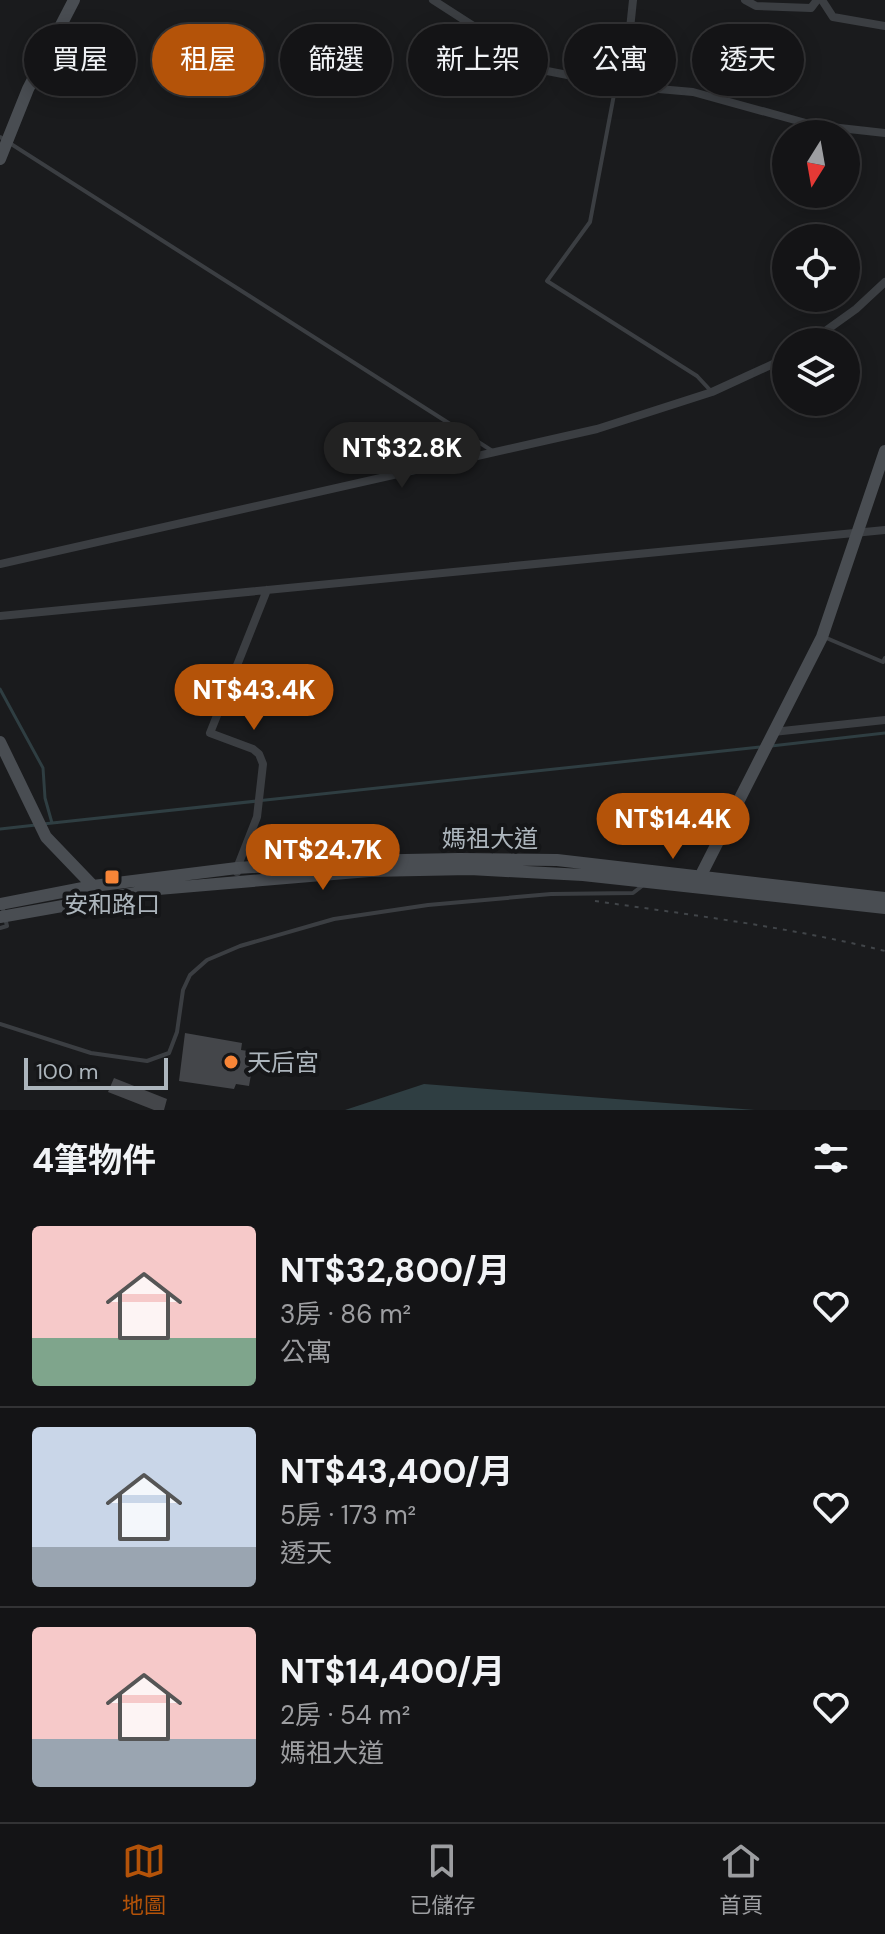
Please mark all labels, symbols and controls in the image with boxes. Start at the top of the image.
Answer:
chip: 買屋 [24,24,136,96]
chip: 租屋 [152,24,264,96]
chip: 篩選 [280,24,392,96]
chip: 新上架 [408,24,548,96]
chip: 公寓 [564,24,676,96]
chip: 透天 [692,24,804,96]
north arrow [772,120,860,208]
map controls [772,120,860,416]
button: locate [772,224,860,312]
button: layers [772,328,860,416]
pin: NT$32.8K [319,422,485,490]
text: NT$32.8K [342,431,462,465]
pin: NT$43.4K [171,664,337,732]
text: NT$43.4K [192,673,316,707]
pin: NT$14.4K [590,793,756,861]
text: NT$14.4K [615,802,731,836]
street label: 媽祖大道 [442,823,538,854]
pin: NT$24.7K [240,824,406,892]
text: NT$24.7K [264,833,382,867]
marker: 安和路口 [103,868,121,886]
place label: 安和路口 [64,889,160,920]
place label: 天后宮 [247,1047,319,1078]
marker: 天后宮 [222,1053,240,1071]
scale bar [24,1054,168,1090]
text: 100 m [36,1057,98,1086]
icon: filters [809,1136,853,1180]
text: 4筆物件 [32,1138,156,1183]
text: NT$32,800/月 [280,1248,510,1293]
icon: home [96,1258,192,1354]
icon: heart [809,1284,853,1328]
text: 3房 · 86 m² [280,1297,411,1331]
text: 公寓 [280,1335,332,1369]
text: NT$43,400/月 [280,1449,513,1494]
icon: home [96,1459,192,1555]
icon: heart [809,1485,853,1529]
text: 5房 · 173 m² [280,1498,416,1532]
text: 透天 [280,1536,332,1570]
text: NT$14,400/月 [280,1649,505,1694]
icon: home [96,1659,192,1755]
icon: heart [809,1685,853,1729]
text: 2房 · 54 m² [280,1698,410,1732]
text: 媽祖大道 [280,1736,384,1770]
tab: 地圖 [122,1839,166,1920]
tab: 已儲存 [409,1839,475,1920]
tab: 首頁 [719,1839,763,1920]

